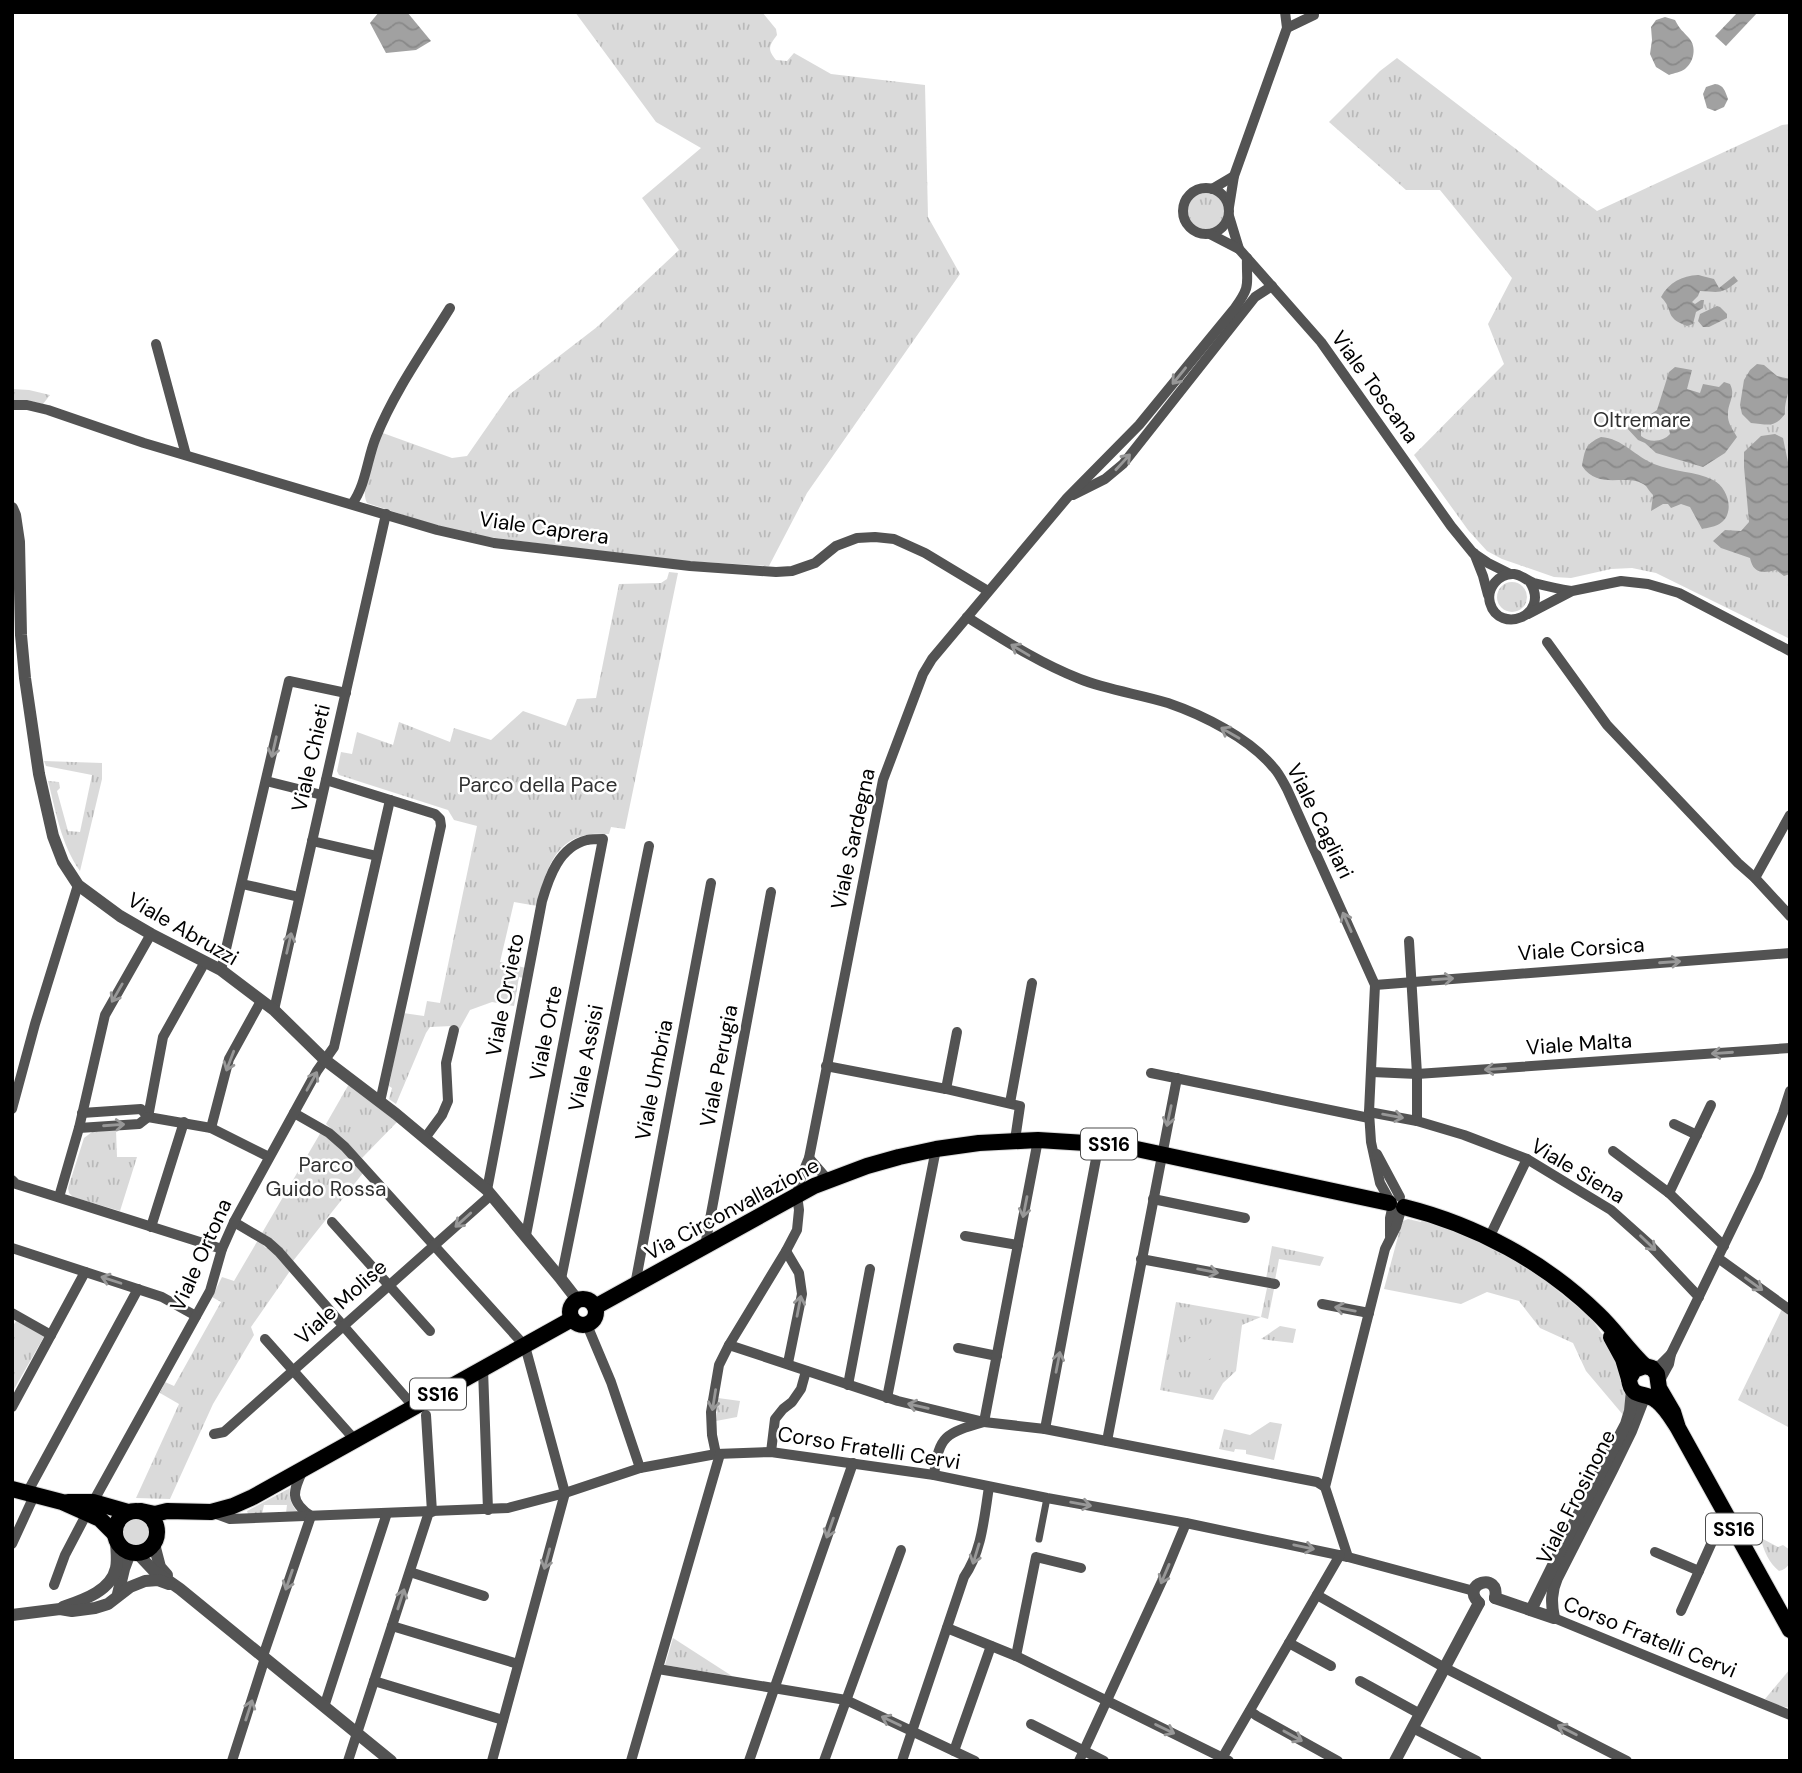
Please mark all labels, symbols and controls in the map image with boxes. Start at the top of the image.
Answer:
street label: Viale Toscana [1325,325,1425,449]
one-way arrow [1172,366,1187,384]
park label: Oltremare [1593,406,1691,434]
one-way arrow [1115,454,1132,471]
street label: Viale Caprera [477,505,611,551]
one-way arrow [1010,643,1030,657]
street label: Viale Chieti [285,701,337,815]
one-way arrow [1221,726,1241,740]
one-way arrow [266,735,280,758]
street label: Viale Cagliari [1280,759,1360,883]
street label: Viale Sardegna [824,766,882,912]
park label: Parco della Pace [458,771,618,799]
street label: Viale Abruzzi [122,886,244,972]
one-way arrow [1340,912,1353,933]
street label: Viale Orvieto [479,931,531,1059]
street label: Viale Corsica [1517,931,1645,967]
one-way arrow [283,932,296,955]
one-way arrow [1658,955,1680,968]
one-way arrow [1431,972,1454,985]
one-way arrow [110,983,124,1003]
street label: Viale Orte [523,983,569,1083]
street label: Viale Assisi [562,1002,610,1114]
street label: Viale Perugia [693,1002,745,1130]
street label: Viale Umbria [629,1017,679,1143]
street label: Viale Malta [1525,1026,1633,1062]
one-way arrow [1711,1047,1733,1060]
one-way arrow [223,1050,235,1072]
one-way arrow [1484,1063,1506,1076]
one-way arrow [305,1071,319,1091]
one-way arrow [1161,1104,1175,1127]
one-way arrow [1381,1110,1404,1124]
one-way arrow [103,1118,125,1131]
road number: SS16 [1081,1128,1137,1160]
street label: Viale Siena [1526,1132,1630,1210]
park label: Parco Guido Rossa [265,1151,387,1203]
street label: Via Circonvallazione [640,1151,824,1267]
street label: Viale Ortona [164,1194,238,1316]
one-way arrow [1018,1195,1032,1218]
one-way arrow [454,1212,472,1228]
one-way arrow [1639,1235,1656,1252]
street label: Viale Molise [289,1253,393,1351]
one-way arrow [1196,1265,1219,1279]
one-way arrow [100,1273,122,1285]
one-way arrow [1744,1277,1763,1291]
one-way arrow [793,1295,807,1318]
one-way arrow [1334,1302,1357,1315]
one-way arrow [1052,1351,1065,1374]
road number: SS16 [410,1378,466,1410]
one-way arrow [706,1388,720,1411]
one-way arrow [907,1399,929,1412]
street label: Corso Fratelli Cervi [776,1420,962,1476]
street label: Viale Frosinone [1530,1425,1622,1569]
one-way arrow [1069,1498,1092,1511]
road number: SS16 [1706,1513,1762,1544]
one-way arrow [823,1516,835,1538]
one-way arrow [1292,1541,1315,1555]
one-way arrow [968,1543,981,1565]
one-way arrow [540,1547,553,1570]
one-way arrow [1158,1562,1171,1584]
one-way arrow [282,1569,294,1591]
one-way arrow [396,1588,408,1610]
street label: Corso Fratelli Cervi [1559,1589,1741,1685]
one-way arrow [244,1699,256,1721]
one-way arrow [881,1714,902,1727]
one-way arrow [1557,1722,1578,1736]
one-way arrow [1154,1723,1175,1737]
one-way arrow [1283,1730,1303,1744]

